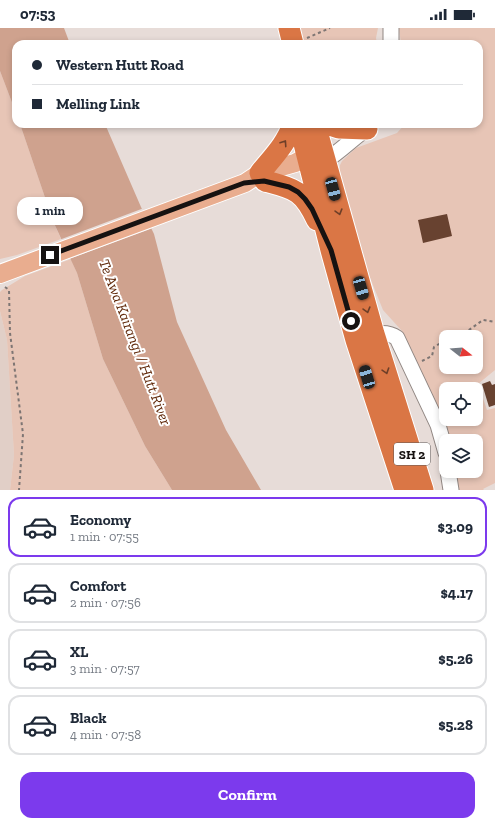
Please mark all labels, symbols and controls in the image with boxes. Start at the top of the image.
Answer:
text: 07:53 [20,5,56,23]
text: Western Hutt Road [56,56,184,74]
text: Melling Link [56,95,140,113]
one-way arrow [279,140,287,147]
car [324,176,342,202]
callout: 1 min [17,197,83,225]
text: 1 min [35,203,65,218]
one-way arrow [334,208,343,215]
route end [41,246,59,264]
water label: Te Awa Kairangi / Hutt River [95,256,175,428]
car [352,275,370,301]
one-way arrow [362,306,371,313]
route start [342,312,360,330]
north arrow [439,330,483,374]
map controls [439,330,483,478]
car [358,364,376,390]
one-way arrow [381,367,389,374]
button: locate [439,382,483,426]
button: layers [439,434,483,478]
road number: SH 2 [394,443,430,465]
icon: car [22,509,58,545]
text: Economy [70,511,131,529]
text: $3.09 [438,518,473,536]
text: 1 min · 07:55 [70,529,139,544]
icon: car [22,575,58,611]
text: Comfort [70,577,126,595]
text: $4.17 [440,584,473,602]
text: 2 min · 07:56 [70,595,141,610]
icon: car [22,641,58,677]
text: XL [70,643,88,661]
text: $5.26 [438,650,473,668]
text: 3 min · 07:57 [70,661,140,676]
icon: car [22,707,58,743]
text: Black [70,709,107,727]
text: $5.28 [438,716,473,734]
text: 4 min · 07:58 [70,727,141,742]
button: Confirm [20,772,475,818]

